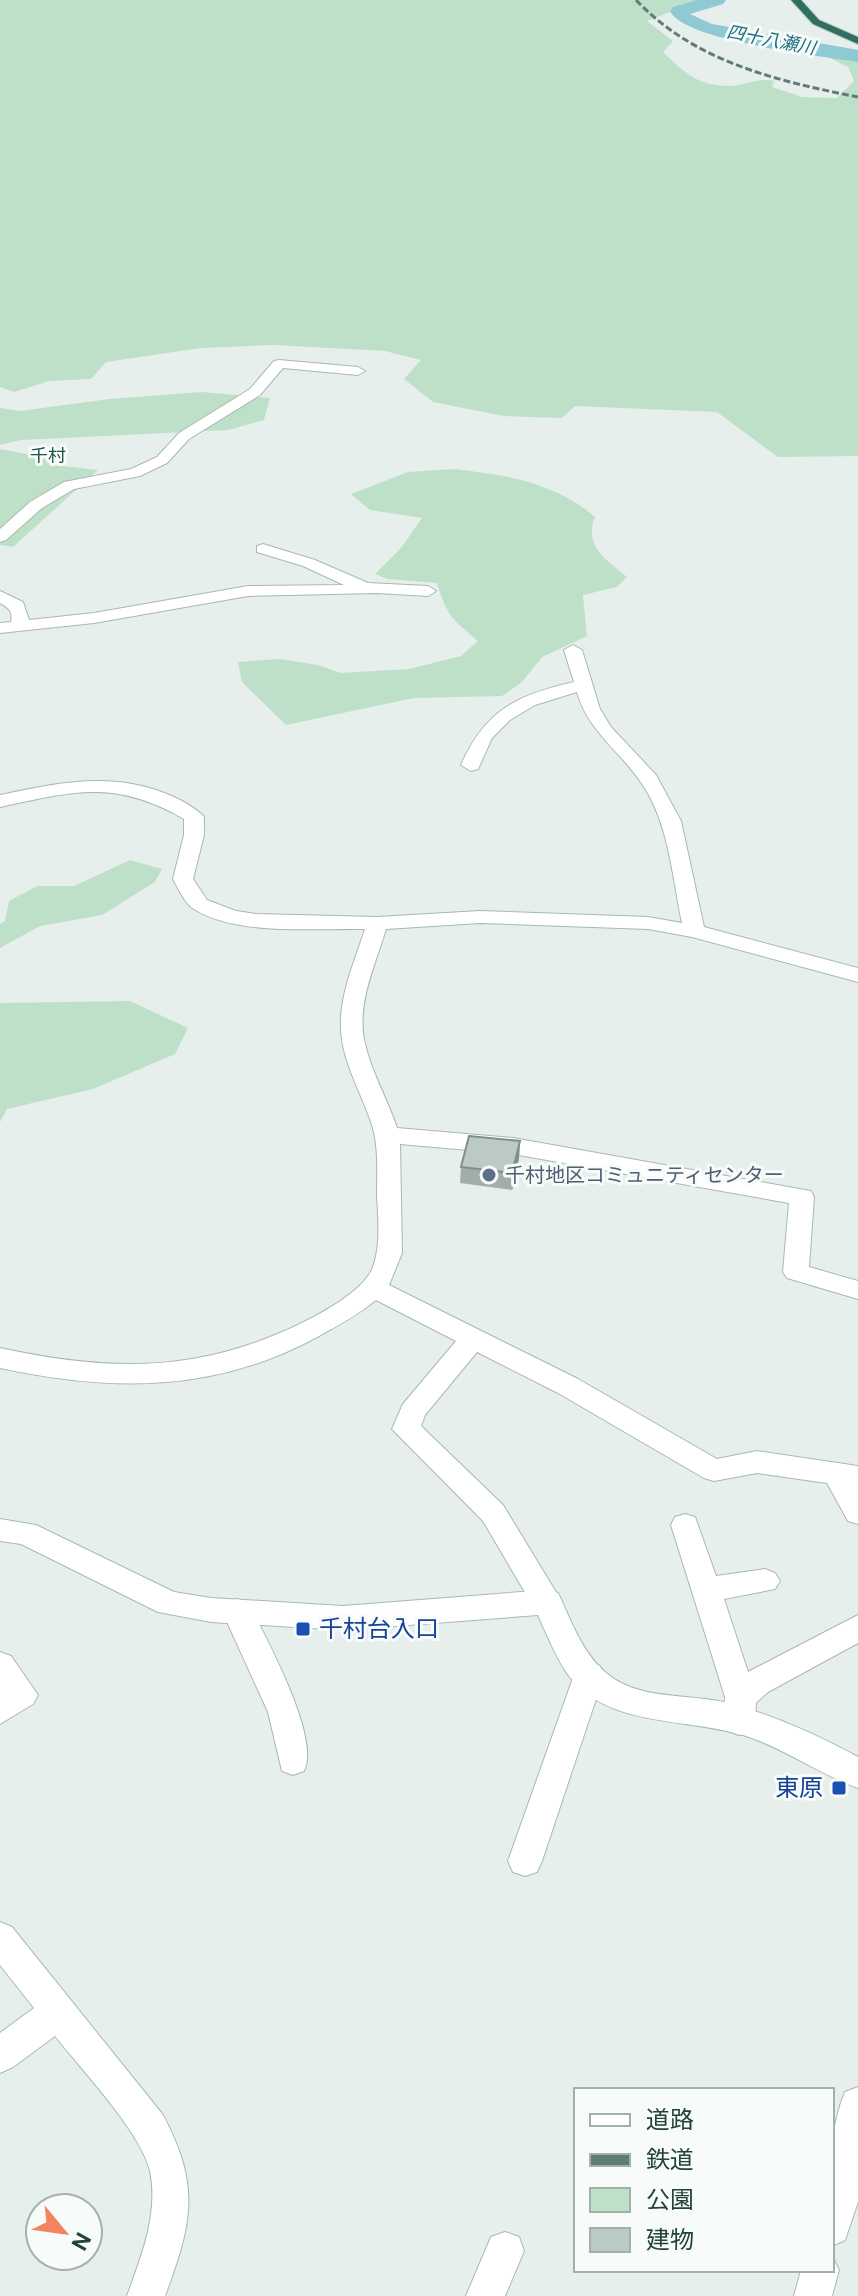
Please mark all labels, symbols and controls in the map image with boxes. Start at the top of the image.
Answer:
water label: 四十八瀬川 [725,20,819,61]
district label: 千村 [30,444,66,468]
place label: 千村地区コミュニティセンター [505,1162,784,1188]
marker: 千村地区コミュニティセンター [480,1166,498,1184]
place label: 千村台入口 [319,1613,439,1644]
marker: 千村台入口 [294,1620,312,1638]
place label: 東原 [775,1772,823,1803]
marker: 東原 [830,1779,848,1797]
legend [574,2088,834,2272]
text: 道路 [646,2104,694,2135]
text: 鉄道 [646,2144,694,2175]
text: 公園 [646,2184,694,2215]
north arrow [24,2192,104,2272]
text: 建物 [646,2224,694,2255]
text: N [64,2227,98,2256]

